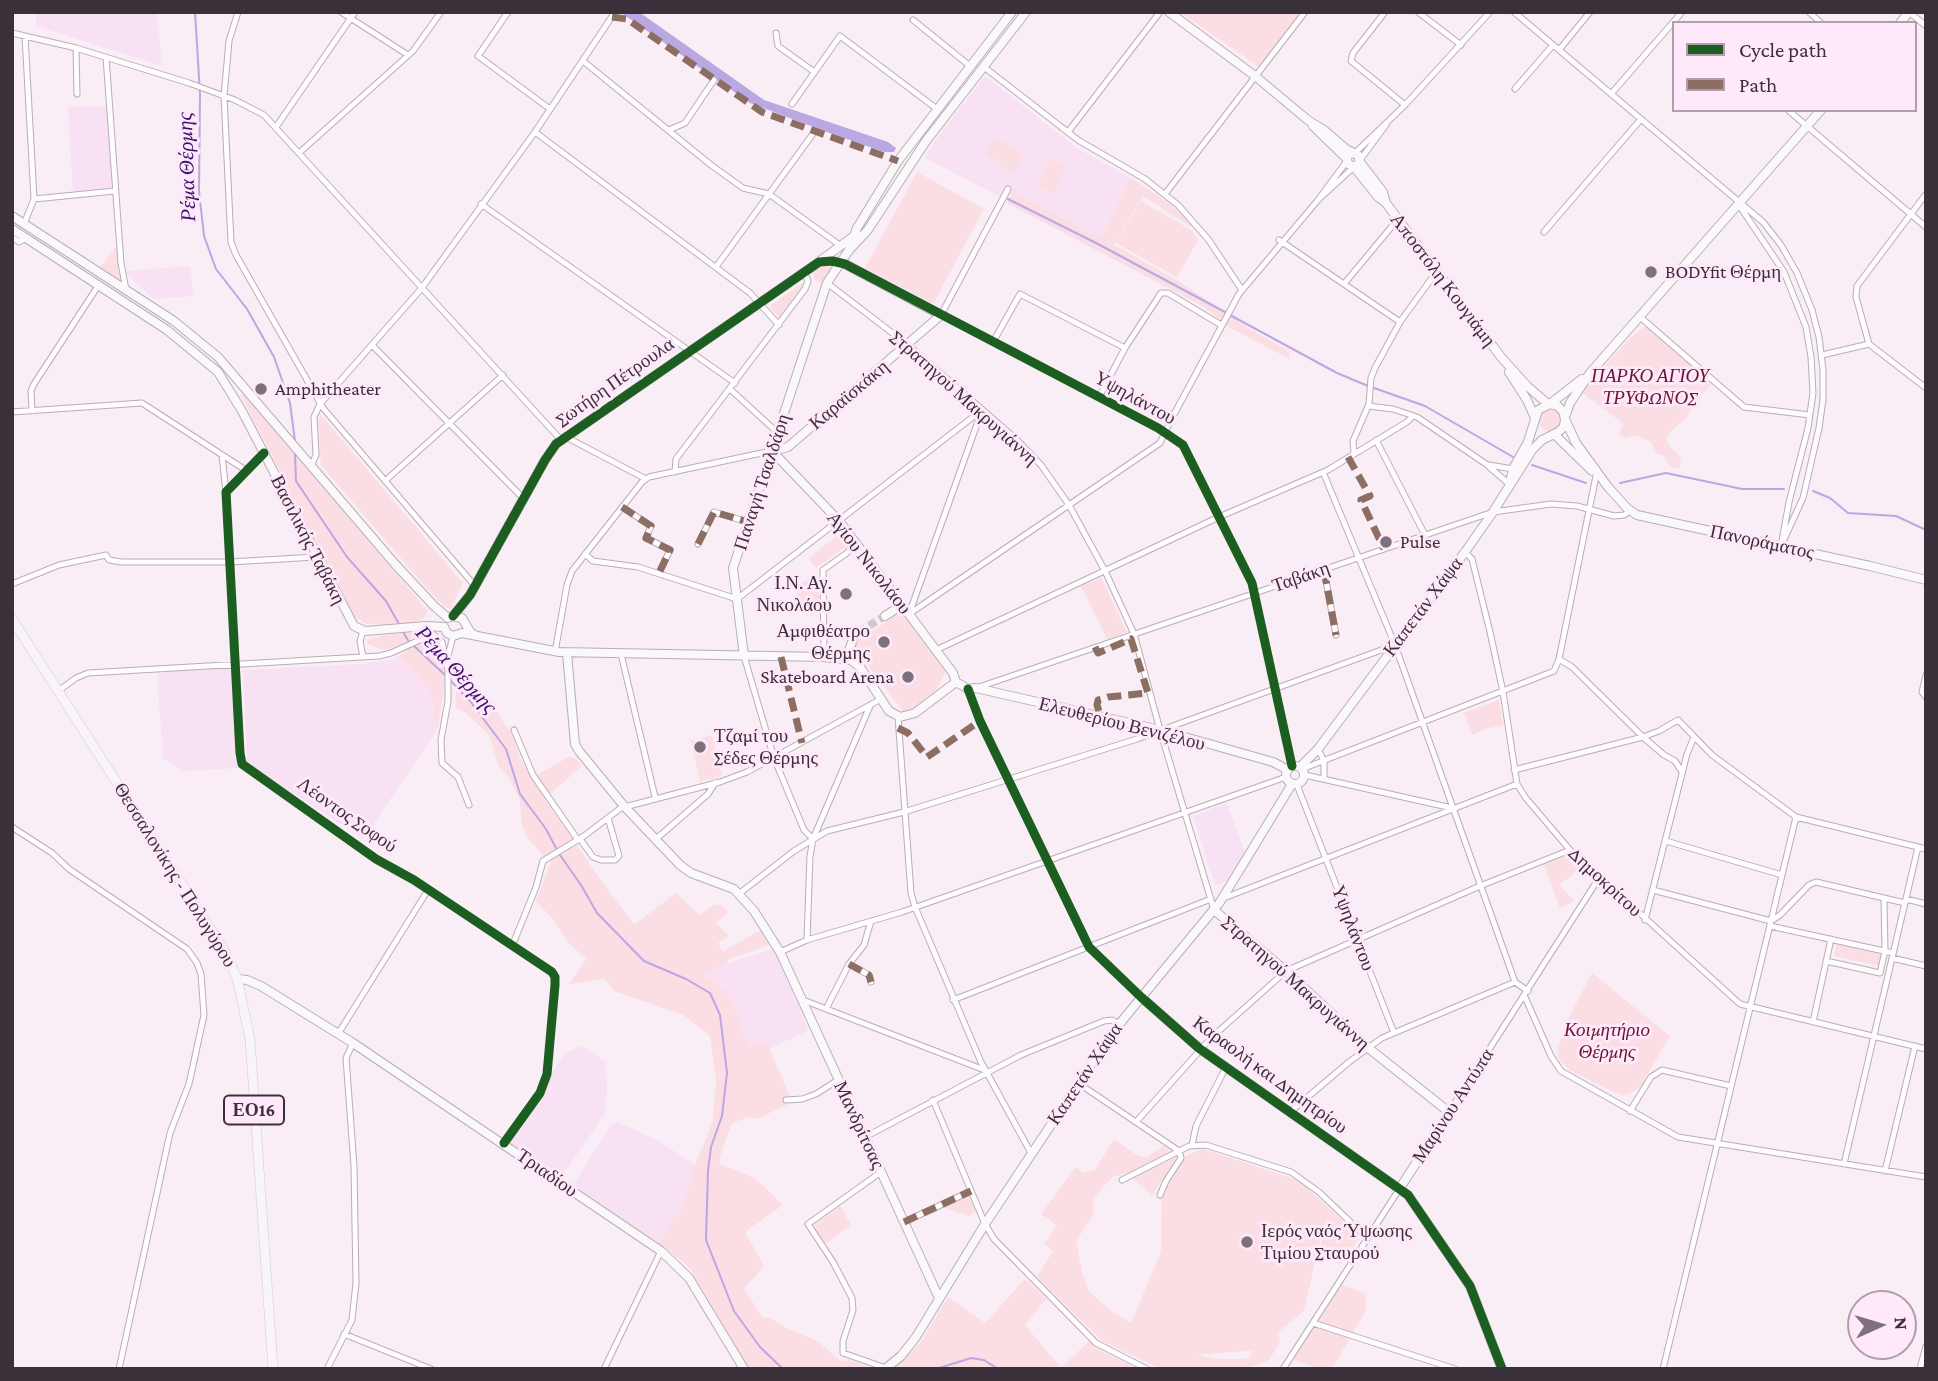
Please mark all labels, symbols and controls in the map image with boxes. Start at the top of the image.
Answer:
legend [1672,21,1917,112]
text: Cycle path [1739,38,1827,62]
text: Path [1739,73,1777,97]
water label: Ρέμα Θέρμης [172,112,202,222]
street label: Αποστόλη Κουγιάμη [1385,209,1501,351]
place label: BODYfit Θέρμη [1665,261,1781,283]
marker: BODYfit Θέρμη [1643,264,1659,280]
street label: Στρατηγού Μακρυγιάννη [886,326,1042,470]
street label: Σωτήρη Πέτρουλα [551,333,679,431]
street label: Καραϊσκάκη [805,355,893,435]
park label: ΠΑΡΚΟ ΑΓΙΟΥ ΤΡΥΦΩΝΟΣ [1591,365,1709,409]
street label: Υψηλάντου [1090,366,1180,430]
place label: Amphitheater [275,378,381,400]
marker: Amphitheater [253,381,269,397]
street label: Παναγή Τσαλδάρη [729,411,795,553]
street label: Βασιλικής Ταβάκη [266,472,350,608]
street label: Αγίου Νικολάου [822,507,916,619]
street label: Πανοράματος [1708,520,1816,564]
place label: Pulse [1400,531,1440,553]
marker: Pulse [1378,534,1394,550]
street label: Καπετάν Χάψα [1378,553,1468,661]
street label: Ταβάκη [1269,557,1333,597]
place label: Ι.Ν. Αγ. Νικολάου [756,572,832,616]
marker: Ι.Ν. Αγ. Νικολάου [838,586,854,602]
place label: Αμφιθέατρο Θέρμης [776,620,870,664]
water label: Ρέμα Θέρμης [410,621,502,719]
marker: Αμφιθέατρο Θέρμης [876,634,892,650]
place label: Skateboard Arena [761,666,894,688]
marker: Skateboard Arena [900,669,916,685]
street label: Ελευθερίου Βενιζέλου [1036,692,1208,756]
place label: Τζαμί του Σέδες Θέρμης [714,725,818,769]
marker: Τζαμί του Σέδες Θέρμης [692,739,708,755]
street label: Λέοντος Σοφού [293,772,401,858]
street label: Θεσσαλονίκης - Πολυγύρου [109,779,241,971]
street label: Δημοκρίτου [1563,842,1647,922]
street label: Υψηλάντου [1326,882,1380,974]
street label: Στρατηγού Μακρυγιάννη [1218,911,1374,1055]
street label: Καραολή και Δημητρίου [1188,1011,1352,1139]
street label: Καπετάν Χάψα [1043,1019,1127,1129]
park label: Κοιμητήριο Θέρμης [1564,1019,1650,1063]
street label: Μαρίνου Αντύπα [1407,1044,1499,1168]
street label: Μανδρίτσας [829,1077,889,1173]
road number: ΕΟ16 [224,1096,284,1125]
street label: Τριαδίου [512,1144,582,1202]
place label: Ιερός ναός Ύψωσης Τιμίου Σταυρού [1261,1220,1412,1264]
marker: Ιερός ναός Ύψωσης Τιμίου Σταυρού [1239,1234,1255,1250]
north arrow [1847,1290,1917,1360]
text: N [1891,1316,1912,1331]

